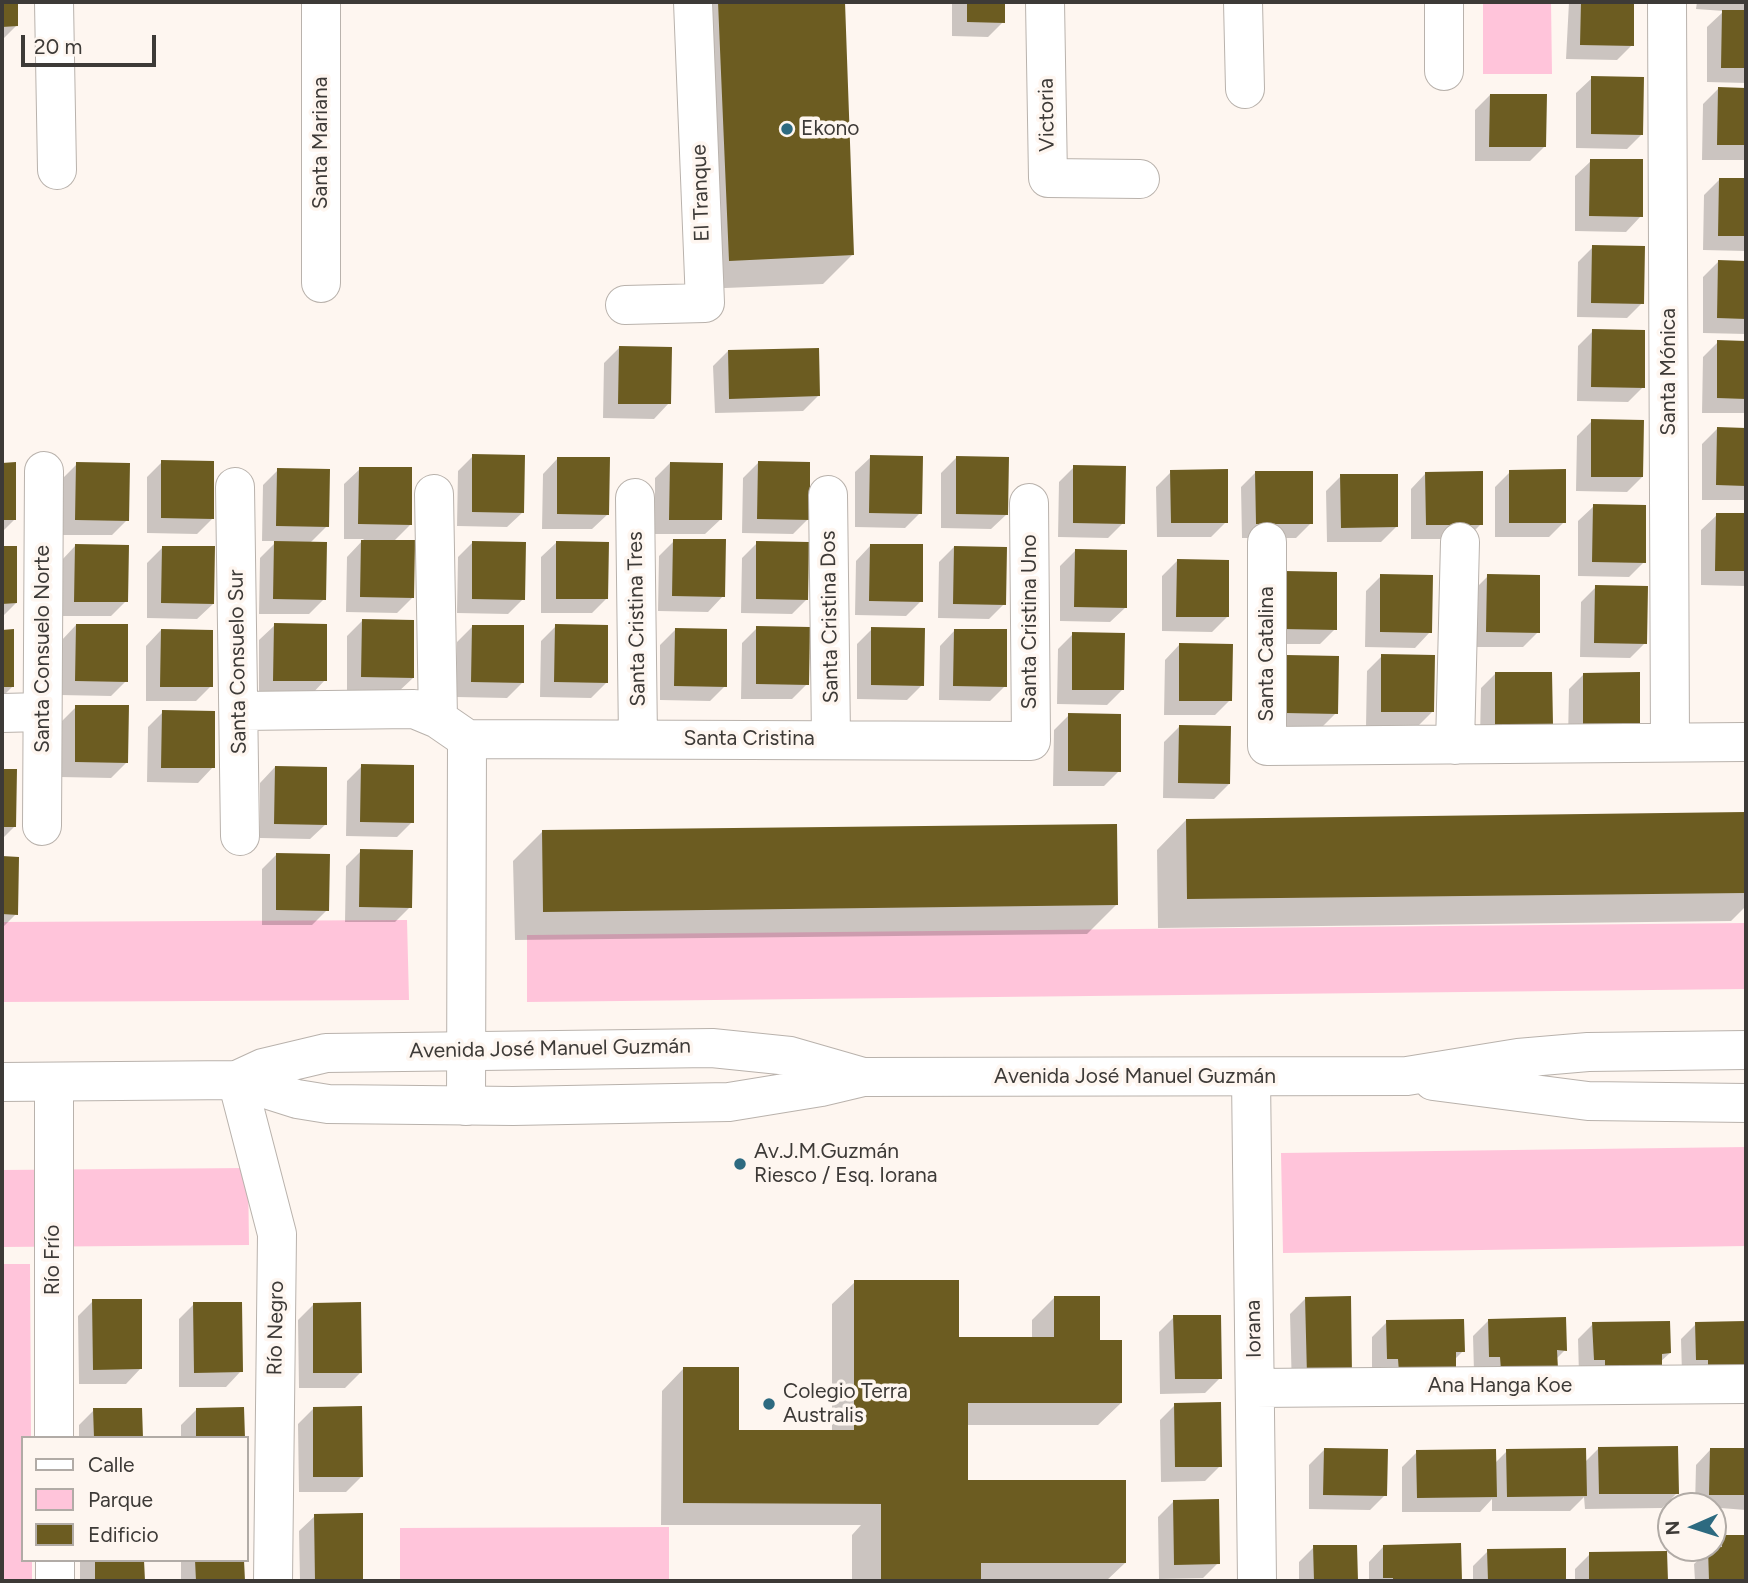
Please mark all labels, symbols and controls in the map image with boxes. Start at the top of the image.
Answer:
scale bar [24,21,159,65]
text: 20 m [34,34,82,59]
street label: Santa Mariana [308,77,334,209]
street label: Victoria [1034,78,1060,152]
place label: Ekono [801,116,859,142]
marker: Ekono [779,121,795,137]
street label: El Tranque [687,144,715,242]
street label: Santa Mónica [1656,308,1682,436]
street label: Santa Cristina Dos [816,530,844,704]
street label: Santa Cristina Tres [623,531,651,707]
street label: Santa Cristina Uno [1017,534,1043,710]
street label: Santa Consuelo Norte [30,545,56,753]
street label: Santa Consuelo Sur [224,569,252,755]
street label: Santa Catalina [1254,586,1280,722]
street label: Santa Cristina [683,726,815,752]
street label: Avenida José Manuel Guzmán [409,1034,691,1064]
street label: Avenida José Manuel Guzmán [994,1064,1276,1090]
place label: Av.J.M.Guzmán Riesco / Esq. Iorana [754,1139,937,1189]
marker: Av.J.M.Guzmán Riesco / Esq. Iorana [732,1156,748,1172]
street label: Río Frío [40,1225,66,1295]
street label: Río Negro [263,1280,289,1376]
street label: Iorana [1241,1300,1267,1358]
street label: Ana Hanga Koe [1428,1373,1572,1399]
place label: Colegio Terra Australis [783,1379,908,1429]
marker: Colegio Terra Australis [761,1396,777,1412]
legend [21,1436,248,1562]
text: Calle [88,1452,135,1477]
text: Parque [88,1487,153,1512]
north arrow [1657,1492,1727,1562]
text: N [1661,1520,1684,1536]
text: Edificio [88,1522,159,1547]

